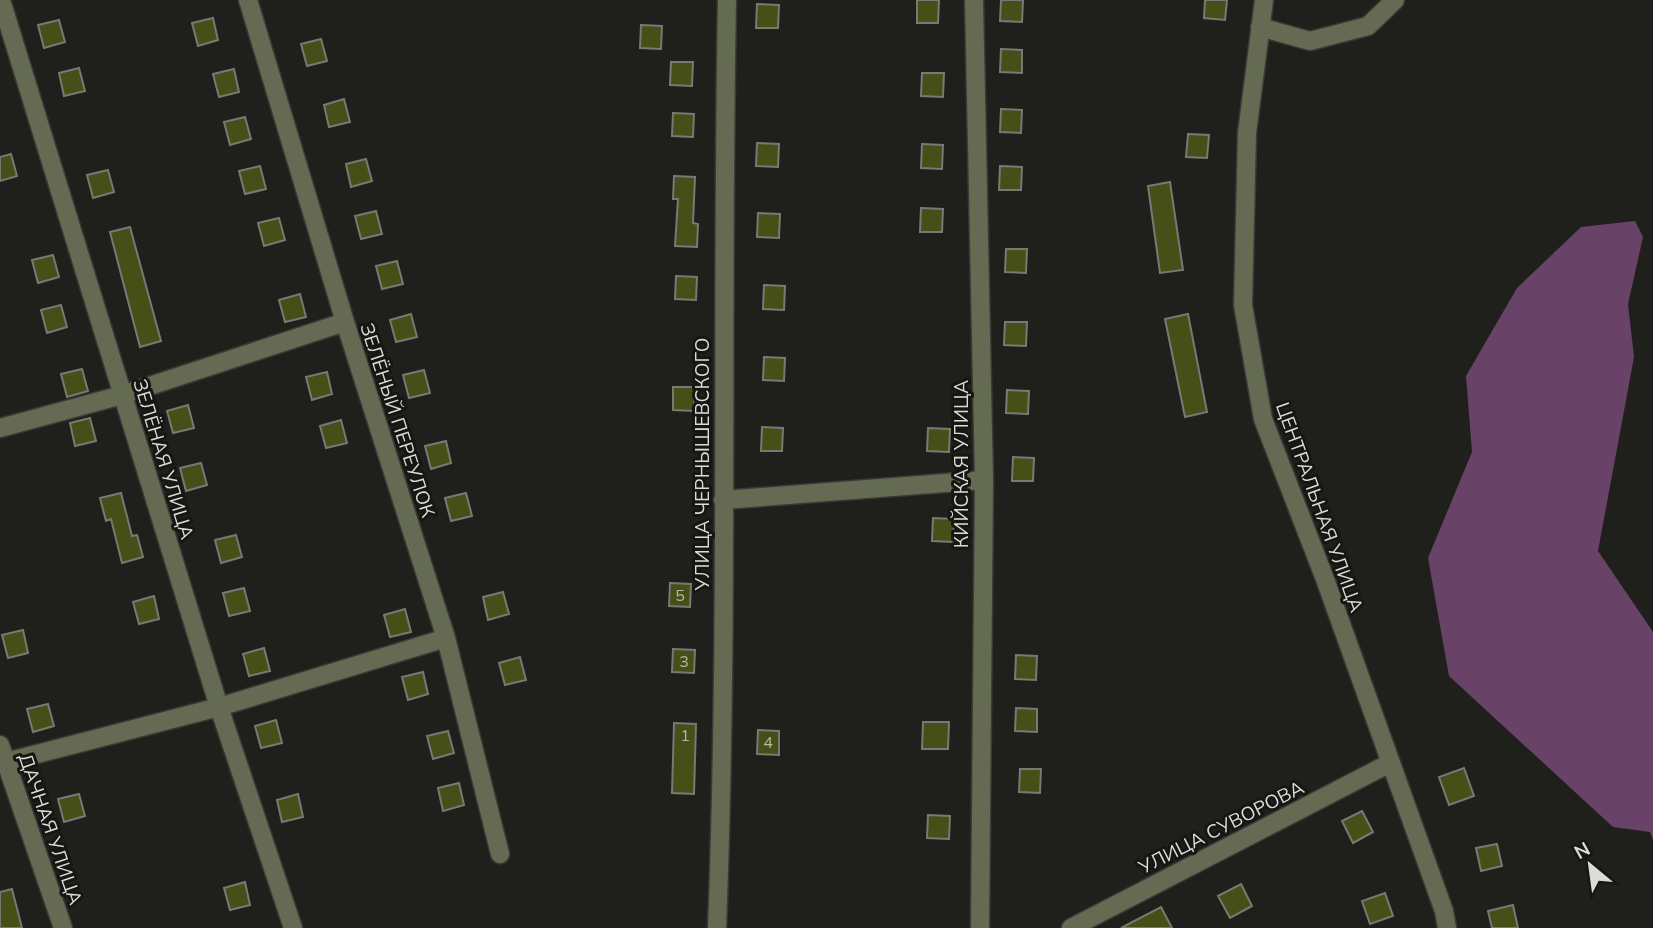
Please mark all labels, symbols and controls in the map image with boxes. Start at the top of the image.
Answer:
street label: ЗЕЛЁНЫЙ ПЕРЕУЛОК [355,320,441,521]
street label: УЛИЦА ЧЕРНЫШЕВСКОГО [690,337,714,592]
street label: ЗЕЛЁНАЯ УЛИЦА [128,376,200,542]
street label: КИЙСКАЯ УЛИЦА [949,380,973,548]
street label: ЦЕНТРАЛЬНАЯ УЛИЦА [1271,399,1369,615]
house number: 5 [675,585,685,605]
house number: 3 [679,651,689,671]
house number: 1 [680,725,690,745]
house number: 4 [763,732,773,752]
street label: ДАЧНАЯ УЛИЦА [14,750,88,908]
street label: УЛИЦА СУВОРОВА [1133,775,1308,880]
north arrow [1555,830,1625,900]
text: N [1570,836,1594,864]

